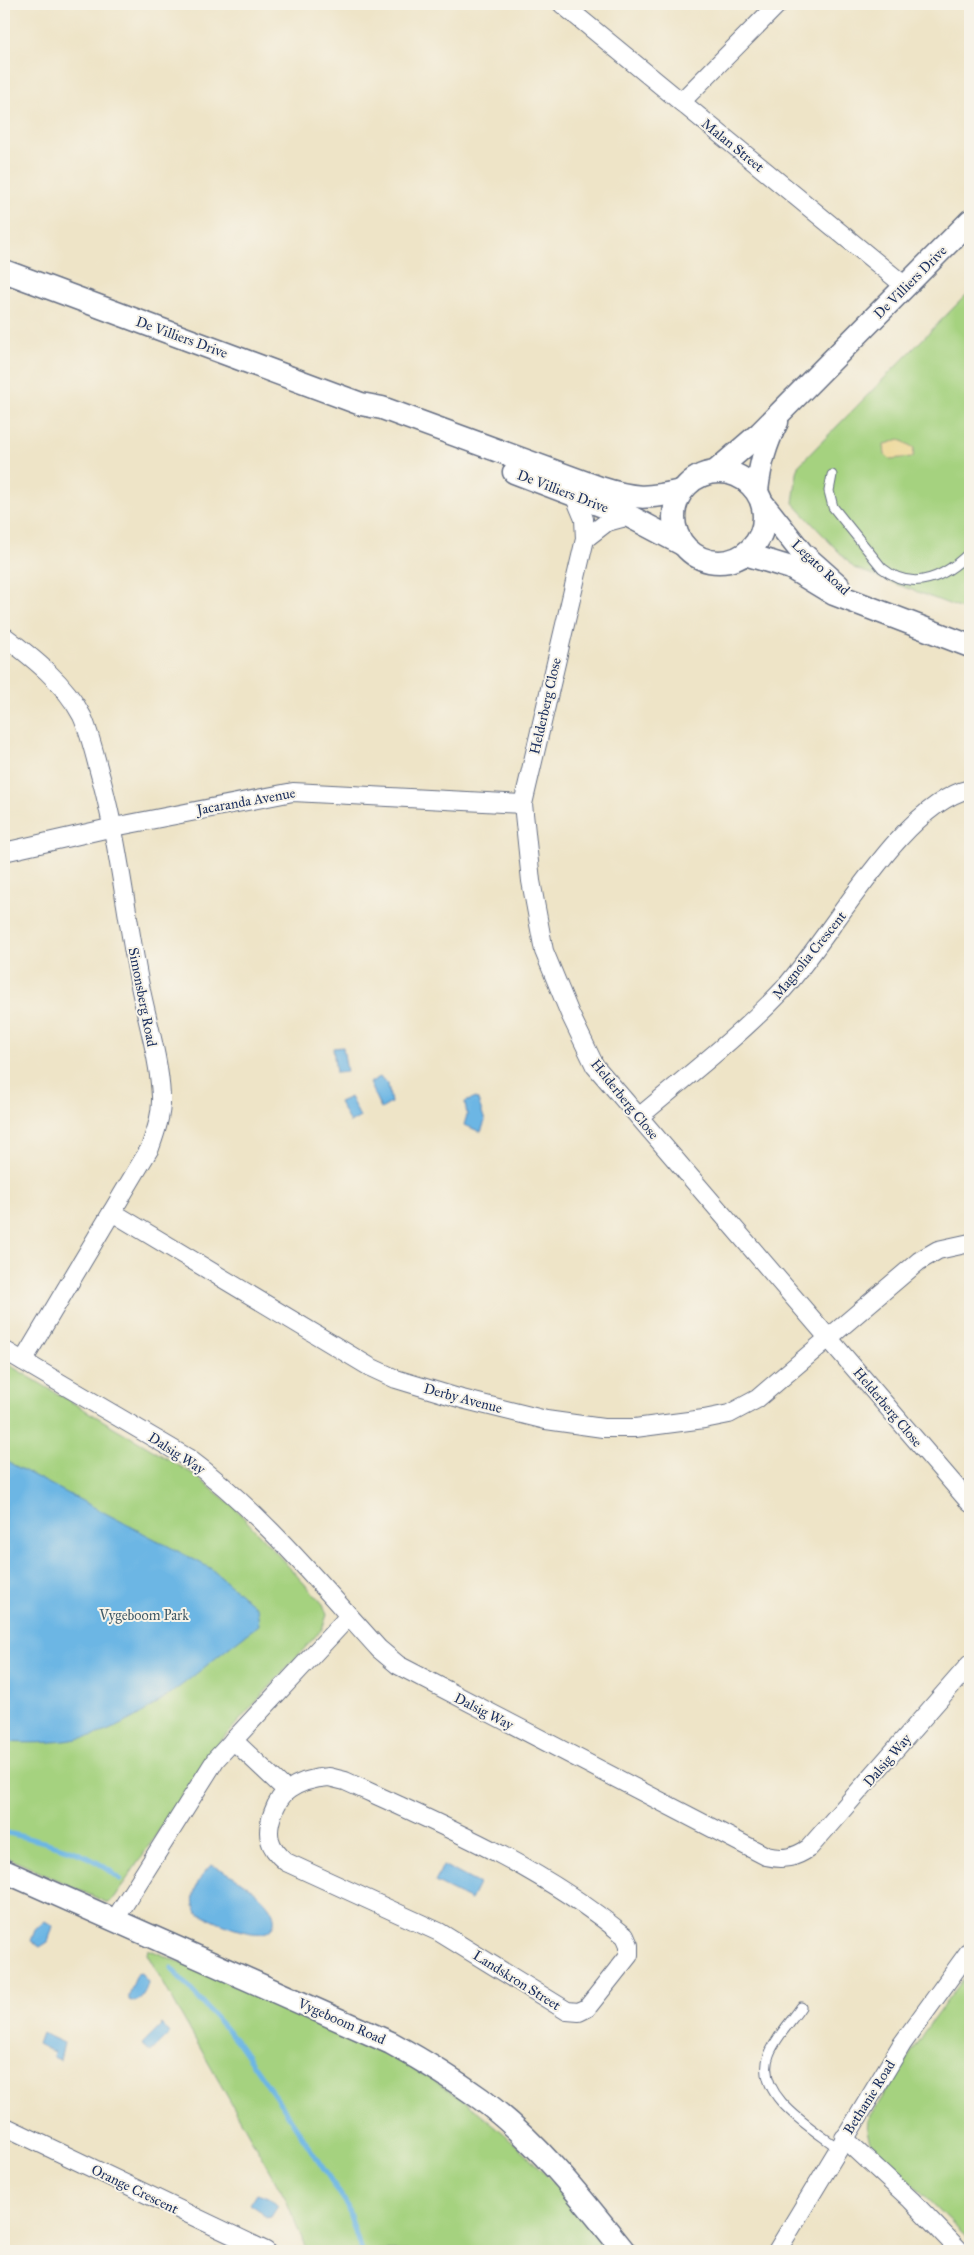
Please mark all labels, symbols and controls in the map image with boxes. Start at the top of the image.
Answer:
street label: Malan Street [698,115,767,176]
street label: De Villiers Drive [870,242,951,322]
street label: De Villiers Drive [134,313,230,362]
street label: De Villiers Drive [515,466,611,517]
street label: Legato Road [788,536,853,599]
street label: Helderberg Close [526,656,565,756]
street label: Jacaranda Avenue [194,784,297,820]
street label: Magnolia Crescent [769,908,850,1003]
street label: Simonsberg Road [125,946,160,1048]
street label: Helderberg Close [587,1056,662,1143]
street label: Helderberg Close [849,1364,926,1451]
street label: Derby Avenue [422,1380,504,1417]
street label: Dalsig Way [145,1429,209,1478]
park label: Vygeboom Park [98,1607,189,1624]
street label: Dalsig Way [451,1689,517,1734]
street label: Dalsig Way [860,1730,915,1790]
street label: Landskron Street [470,1947,564,2014]
street label: Vygeboom Road [294,1994,388,2048]
street label: Bethanie Road [840,2057,899,2137]
street label: Orange Crescent [89,2161,181,2218]

